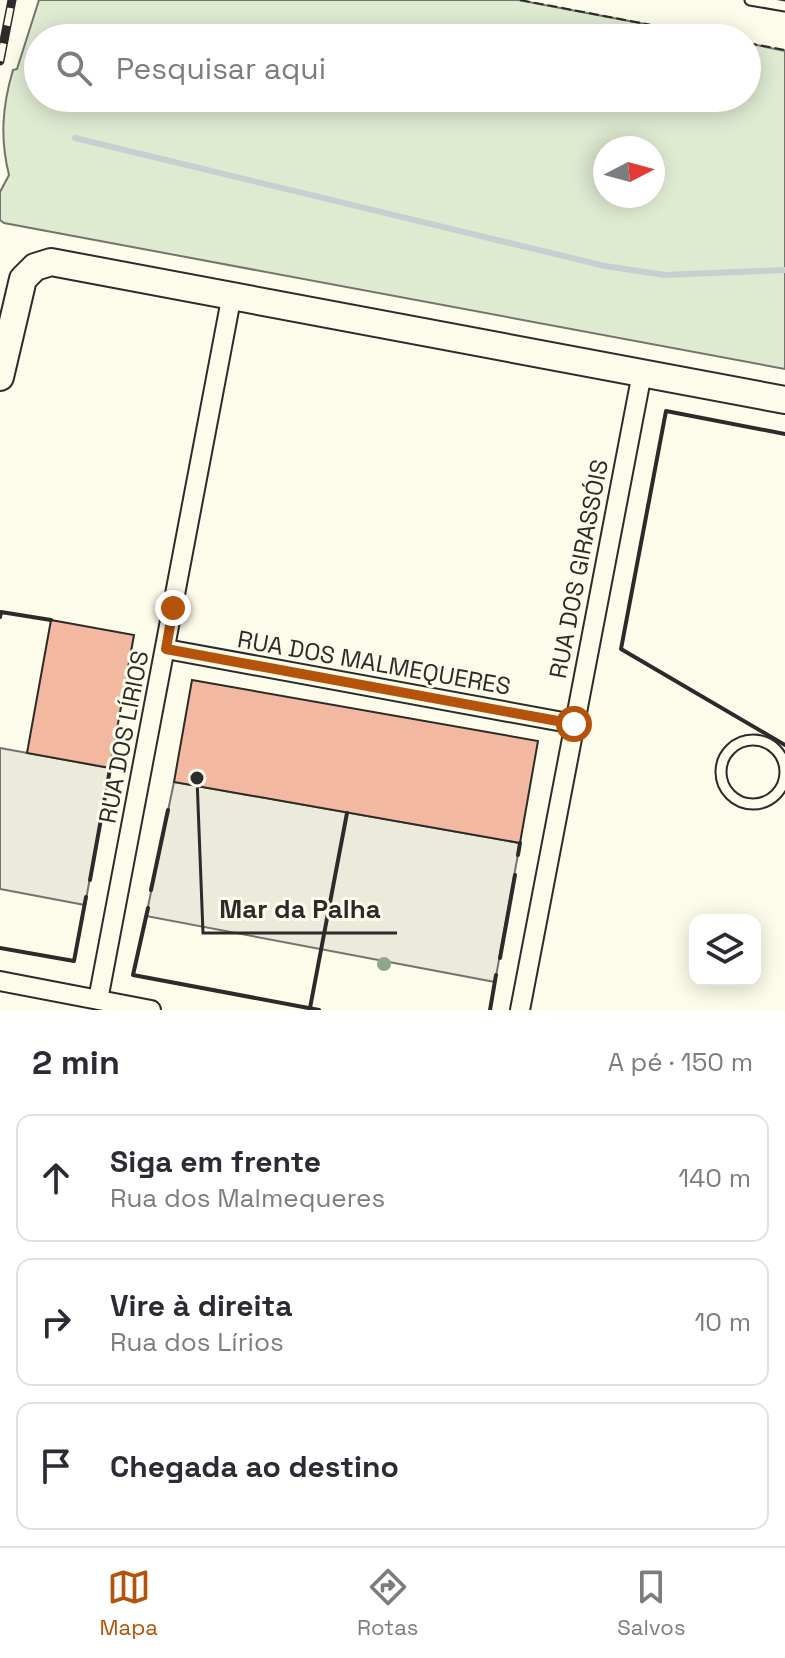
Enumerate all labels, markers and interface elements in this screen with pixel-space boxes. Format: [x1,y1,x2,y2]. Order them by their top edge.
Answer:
search box [24,24,761,112]
icon: search [52,46,96,90]
text: Pesquisar aqui [116,49,326,88]
north arrow [593,136,665,208]
street label: RUA DOS GIRASSÓIS [542,457,615,681]
route end [155,590,191,626]
street label: RUA DOS MALMEQUERES [235,623,513,702]
street label: RUA DOS LÍRIOS [92,648,155,826]
route start [556,706,592,742]
callout: Mar da Palha [203,883,397,933]
text: Mar da Palha [219,892,381,926]
map controls [689,914,761,986]
button: layers [689,914,761,986]
text: 2 min [32,1041,120,1084]
text: A pé · 150 m [608,1045,753,1079]
text: Siga em frente [110,1142,321,1181]
icon: ahead [34,1156,78,1200]
text: 140 m [678,1161,751,1195]
text: Rua dos Malmequeres [110,1181,385,1215]
text: Vire à direita [110,1286,293,1325]
icon: right [34,1300,78,1344]
text: 10 m [694,1305,751,1339]
text: Rua dos Lírios [110,1325,284,1359]
icon: arrive [34,1444,78,1488]
text: Chegada ao destino [110,1447,399,1486]
tab: Mapa [100,1565,158,1641]
tab: Rotas [357,1565,418,1641]
tab: Salvos [617,1565,685,1641]

